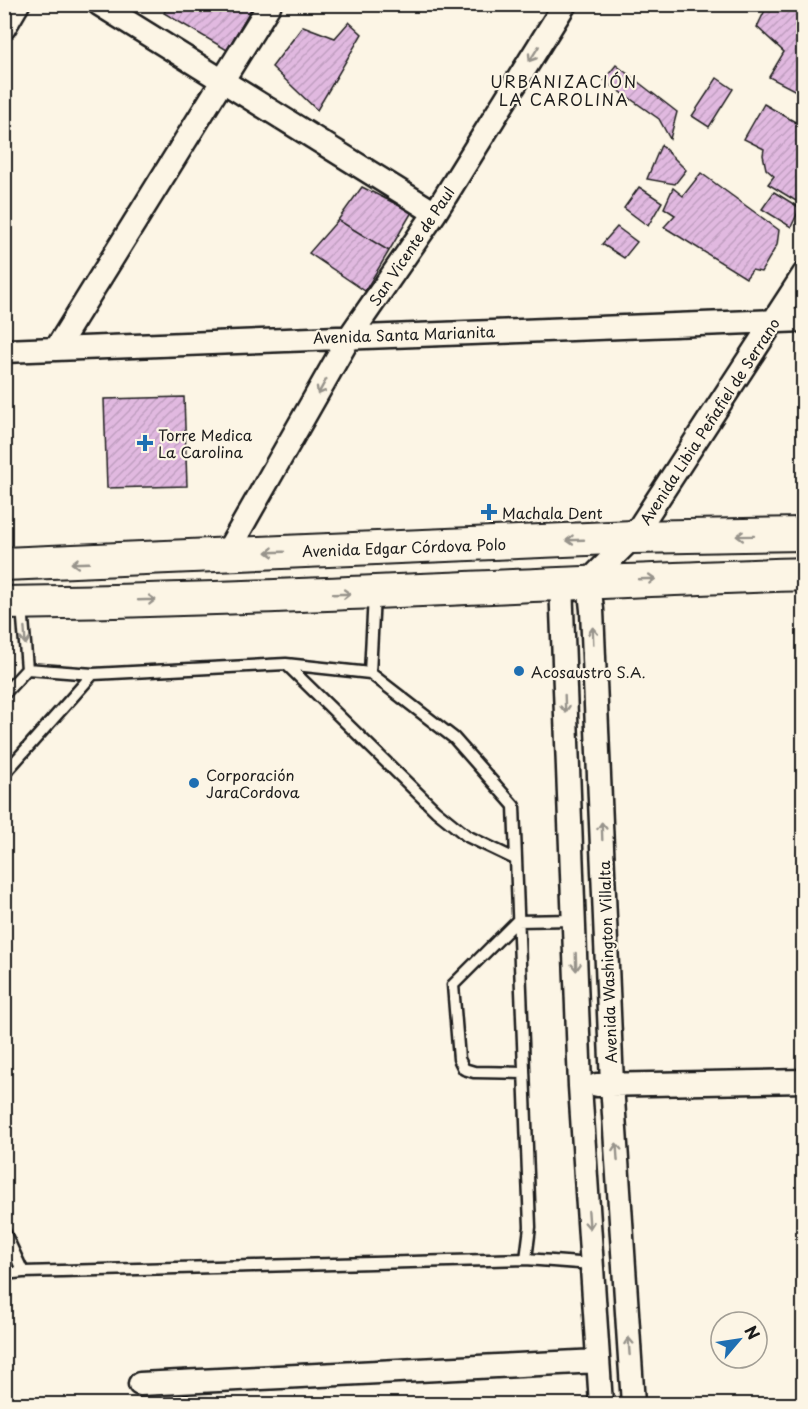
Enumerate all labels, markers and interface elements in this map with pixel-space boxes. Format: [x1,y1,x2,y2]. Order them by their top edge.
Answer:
one-way arrow [527,45,539,62]
district label: URBANIZACIÓN LA CAROLINA [490,69,638,111]
street label: San Vicente de Paul [363,182,459,310]
street label: Avenida Libia Peñafiel de Serrano [633,313,785,529]
street label: Avenida Santa Marianita [313,319,496,349]
one-way arrow [315,378,327,395]
place label: Torre Medica La Carolina [158,423,253,463]
marker: Torre Medica La Carolina [136,434,154,452]
place label: Machala Dent [502,501,603,524]
marker: Machala Dent [480,503,498,521]
one-way arrow [736,530,756,542]
street label: Avenida Edgar Córdova Polo [302,532,506,562]
one-way arrow [565,534,585,545]
one-way arrow [265,546,285,557]
one-way arrow [71,557,91,568]
one-way arrow [637,574,657,585]
one-way arrow [331,589,351,600]
one-way arrow [136,594,156,605]
one-way arrow [19,625,30,645]
one-way arrow [588,627,599,647]
place label: Acosaustro S.A. [531,660,646,683]
marker: Acosaustro S.A. [512,664,526,678]
one-way arrow [560,694,571,714]
place label: Corporación JaraCordova [206,763,300,803]
marker: Corporación JaraCordova [187,776,201,790]
one-way arrow [596,821,607,841]
street label: Avenida Washington Villalta [592,860,622,1064]
one-way arrow [570,951,581,971]
one-way arrow [611,1142,622,1162]
one-way arrow [584,1209,595,1229]
north arrow [709,1310,769,1370]
text: N [739,1321,767,1344]
one-way arrow [623,1337,634,1357]

